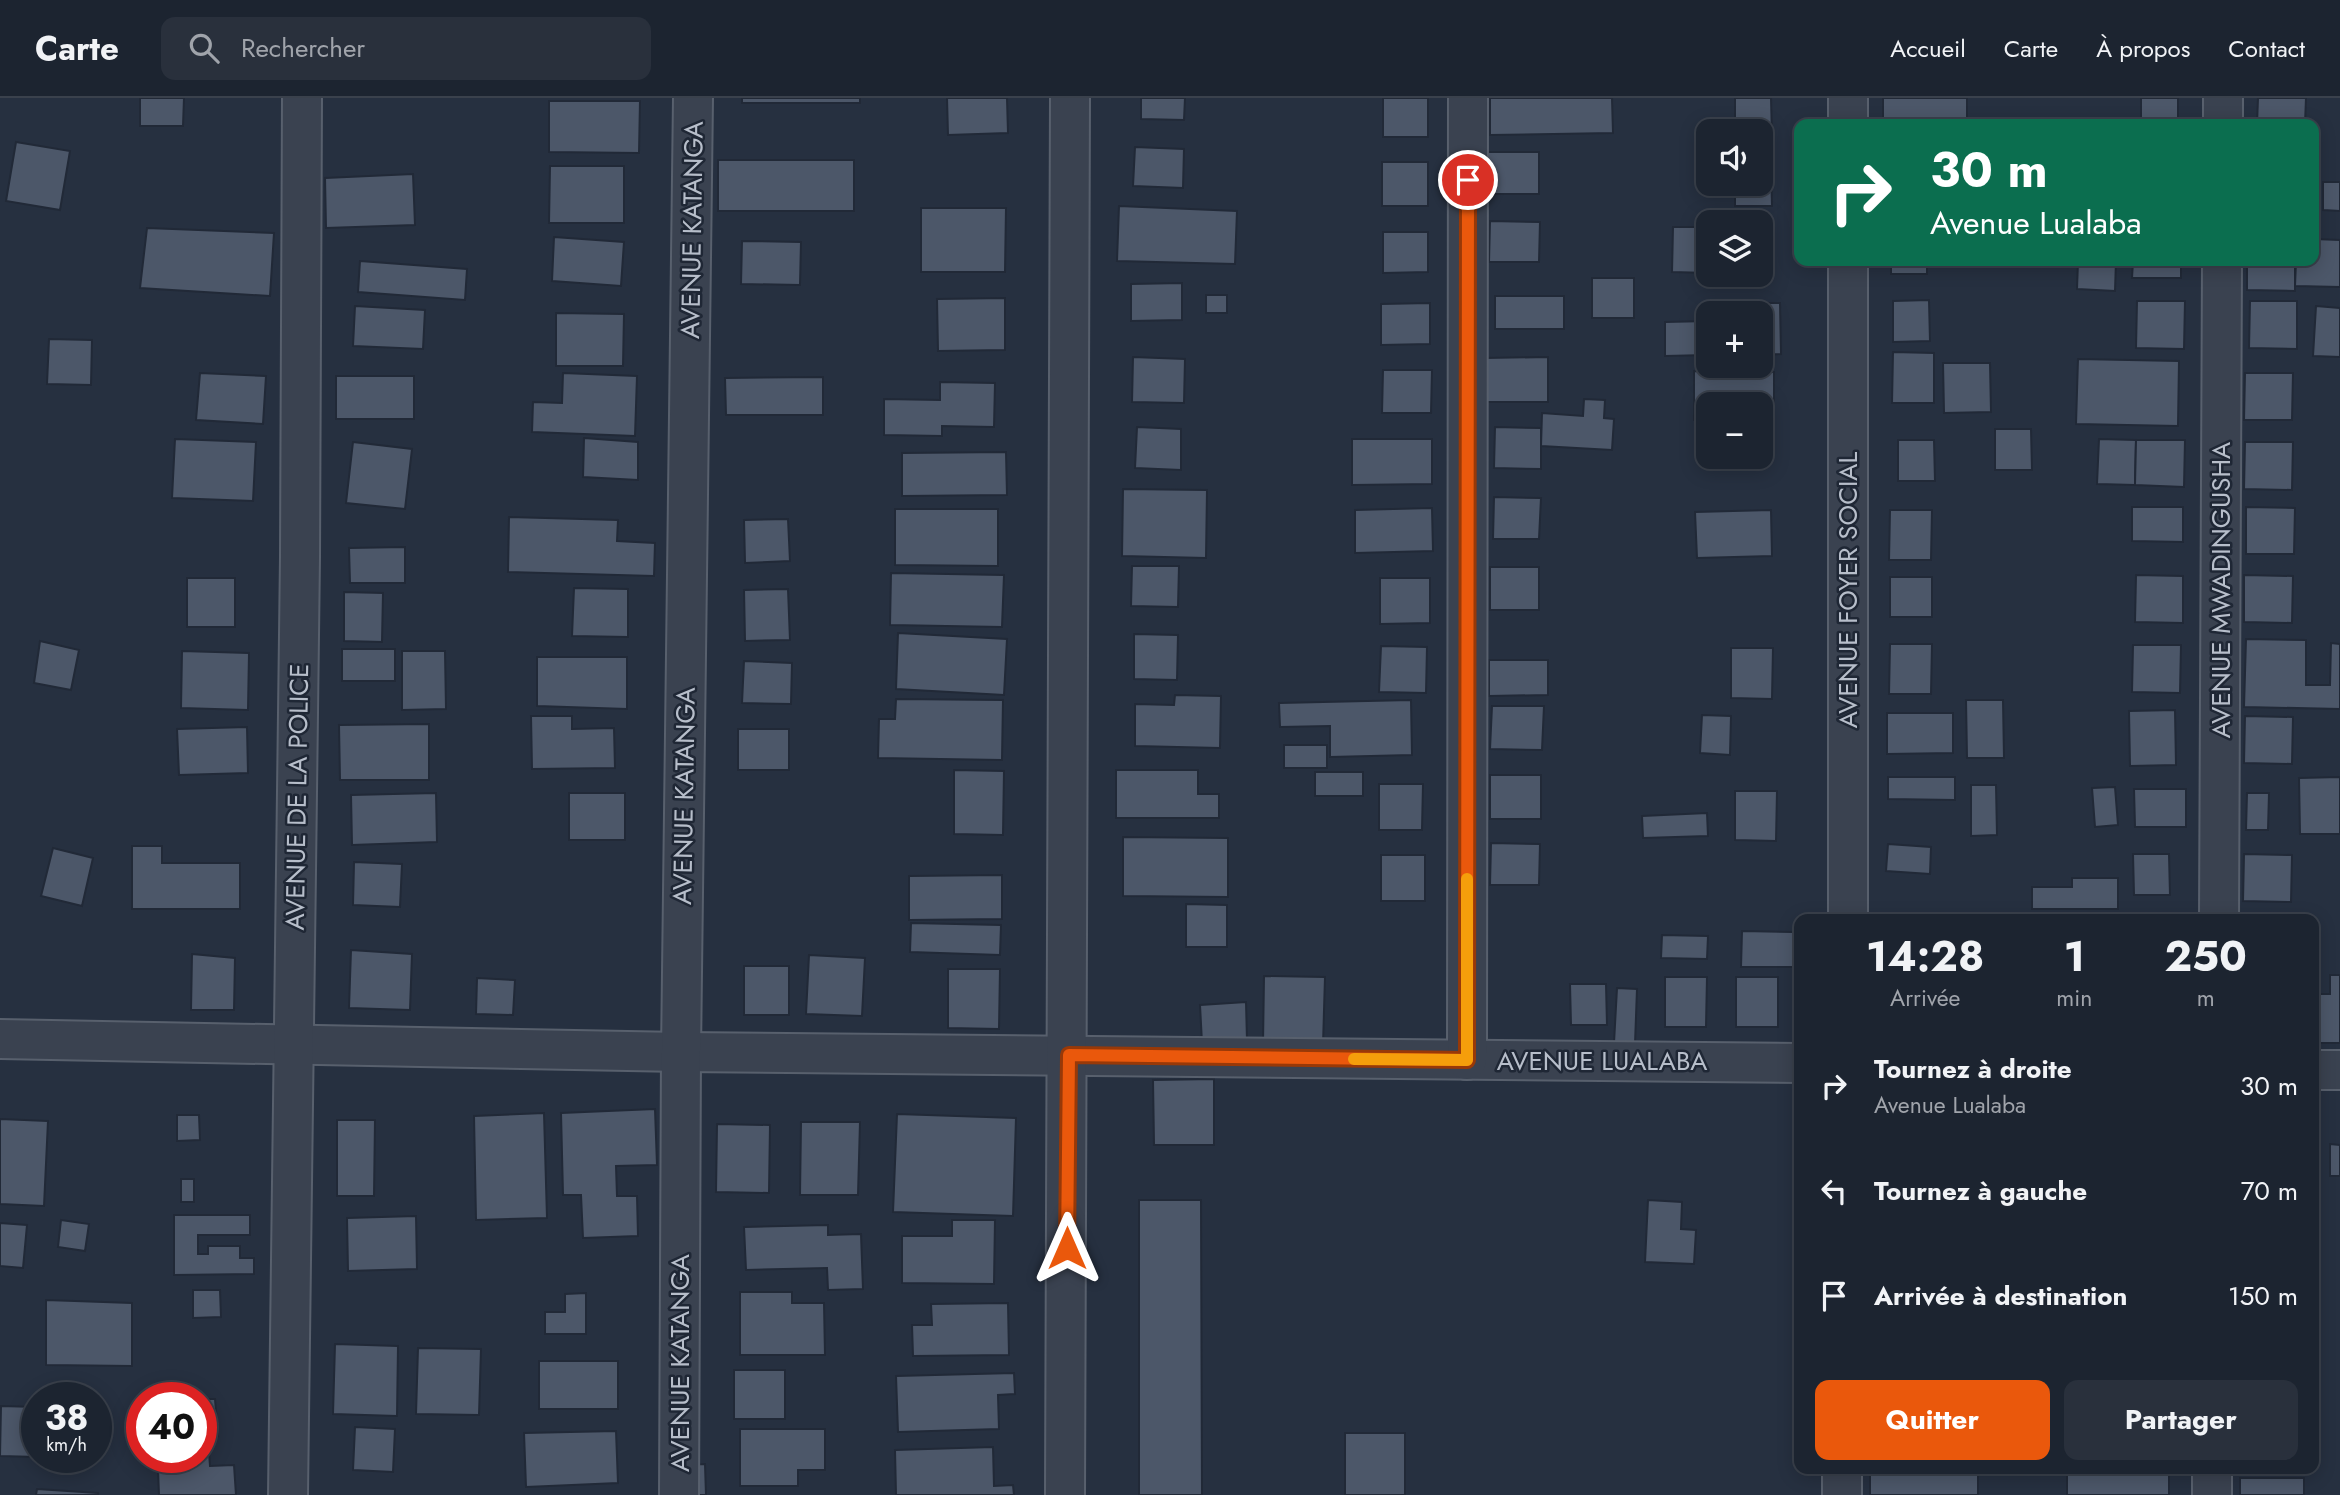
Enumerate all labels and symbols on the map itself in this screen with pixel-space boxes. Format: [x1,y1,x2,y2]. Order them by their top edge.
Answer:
street label: AVENUE KATANGA [671,120,713,339]
pin [1438,150,1498,210]
street label: AVENUE MWADINGUSHA [2202,441,2240,738]
street label: AVENUE FOYER SOCIAL [1829,452,1867,728]
street label: AVENUE DE LA POLICE [276,663,318,931]
street label: AVENUE KATANGA [663,686,705,905]
street label: AVENUE LUALABA [1497,1042,1708,1080]
position arrow [1030,1211,1104,1285]
street label: AVENUE KATANGA [661,1253,699,1472]
speed limit sign: 40 [126,1382,217,1473]

